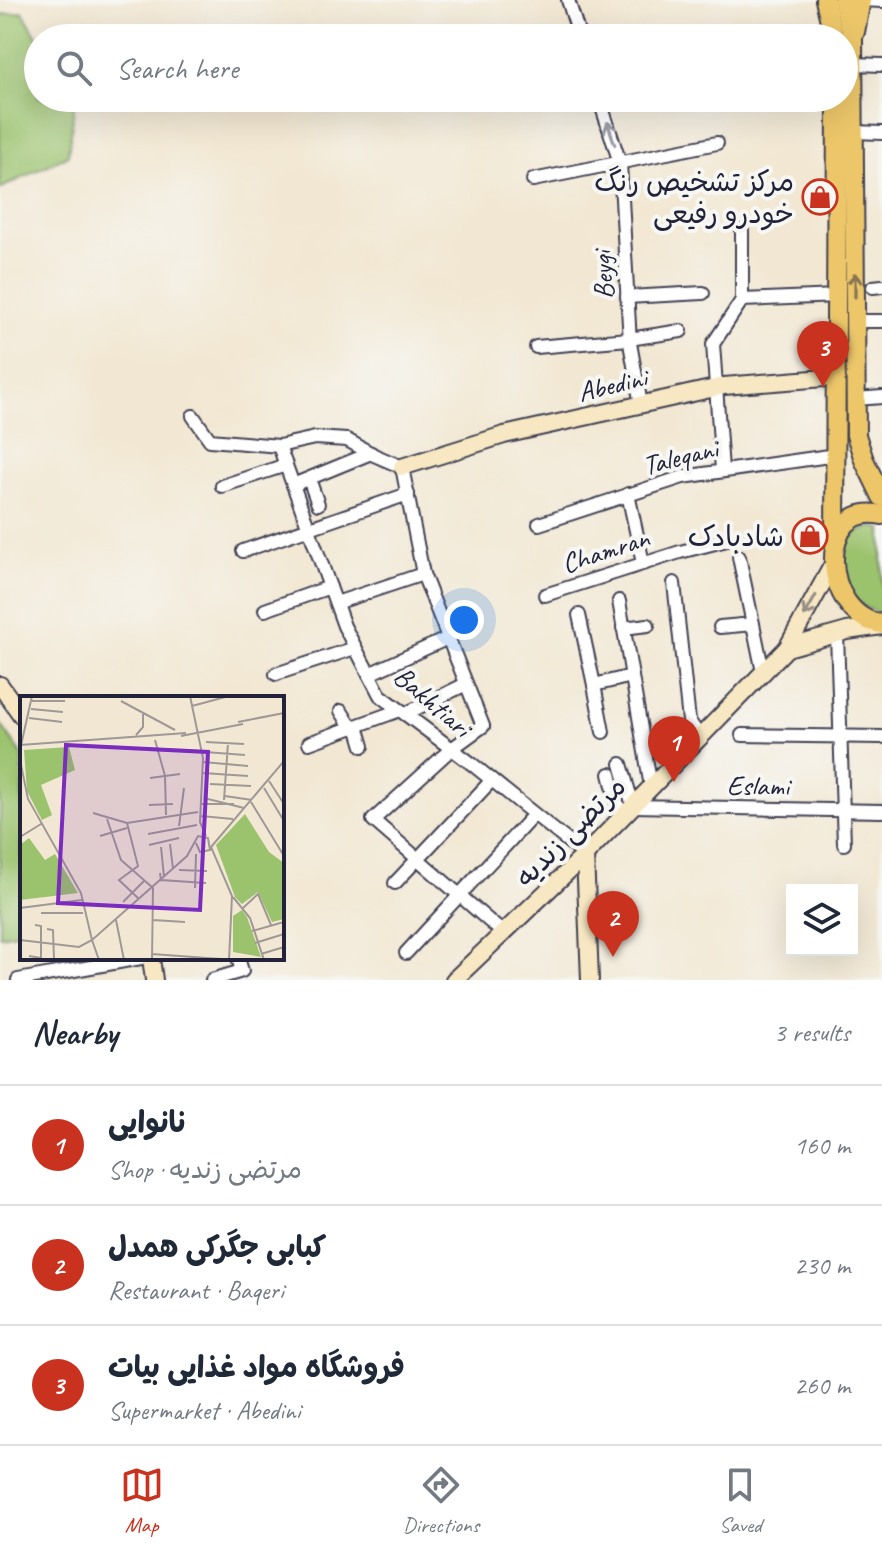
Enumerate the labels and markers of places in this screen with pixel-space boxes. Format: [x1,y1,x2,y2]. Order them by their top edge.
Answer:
place label: مرکز تشخیص رنگ خودرو رفیعی [594,164,794,231]
shop icon: مرکز تشخیص رنگ خودرو رفیعی [801,178,839,216]
pin: 3 [797,321,849,387]
shop icon: شادبادک [791,517,829,555]
place label: شادبادک [688,519,784,554]
pin: 1 [648,716,700,782]
pin: 2 [587,891,639,957]

